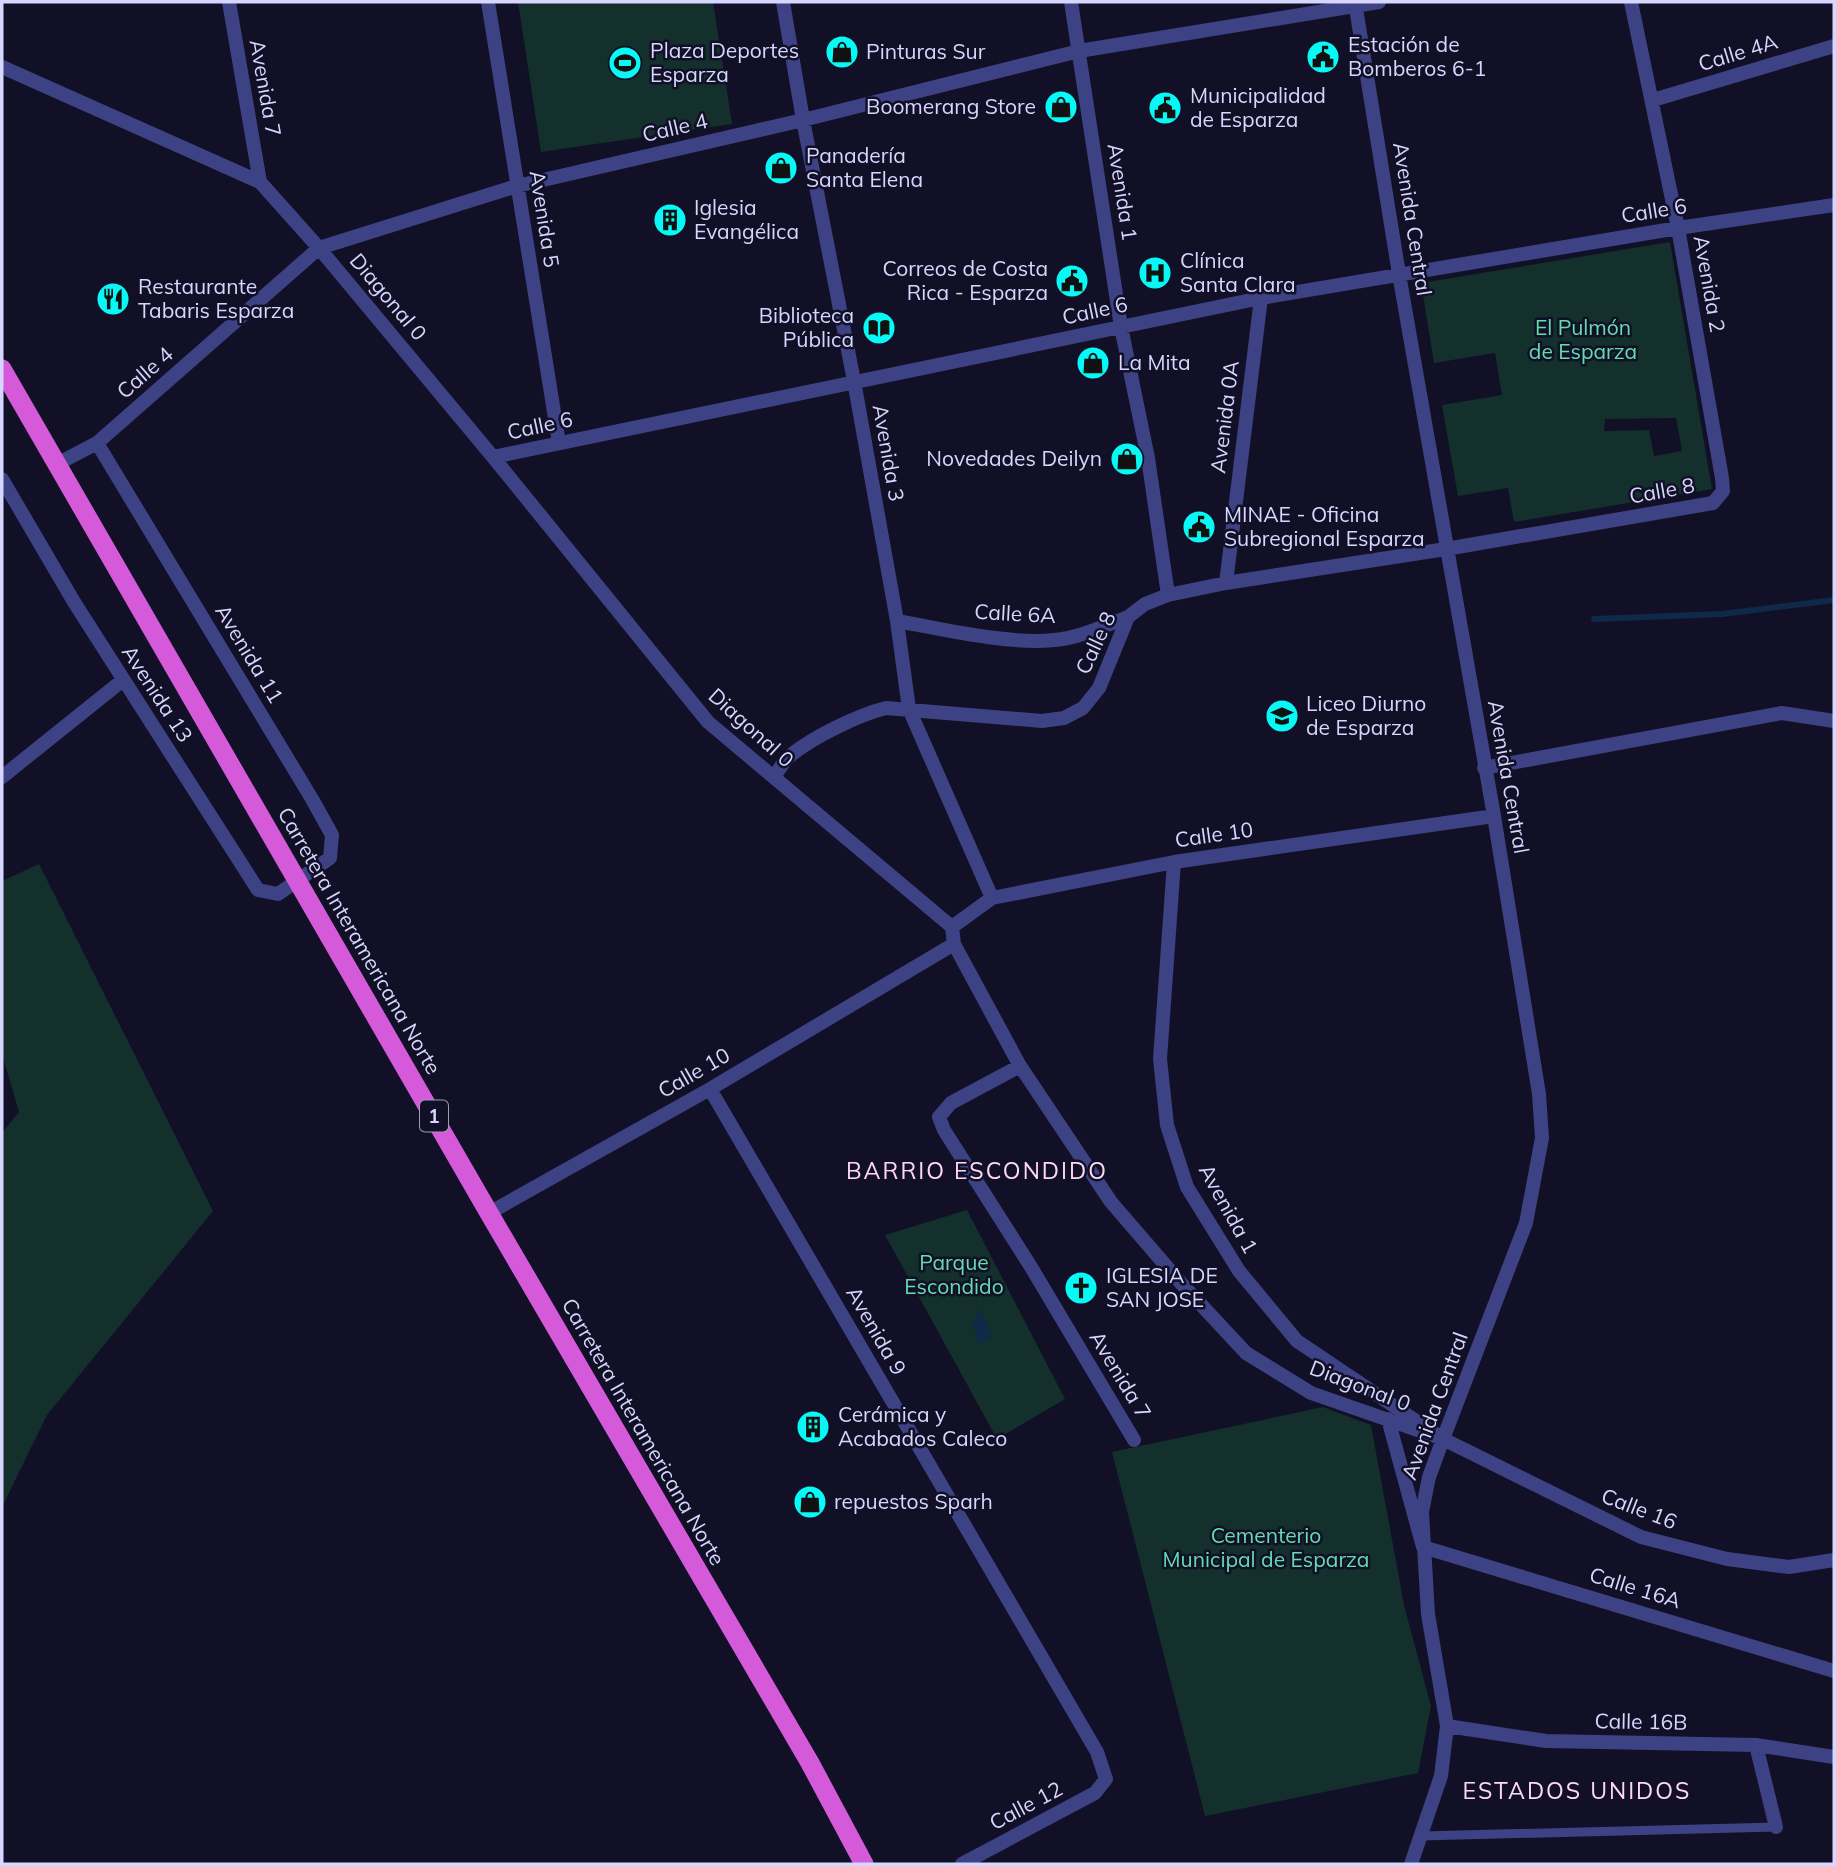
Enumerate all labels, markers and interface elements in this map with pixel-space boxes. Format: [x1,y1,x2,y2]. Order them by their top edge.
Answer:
street label: Calle 4A [1695,28,1781,76]
place label: Estación de Bomberos 6-1 [1348,31,1486,81]
shop icon: Pinturas Sur [823,33,861,71]
street label: Avenida 7 [245,37,287,138]
place label: Plaza Deportes Esparza [650,37,799,87]
place label: Pinturas Sur [866,38,986,64]
public building icon: Estación de Bomberos 6-1 [1304,38,1342,76]
sports icon: Plaza Deportes Esparza [606,44,644,82]
place label: Municipalidad de Esparza [1190,82,1326,132]
shop icon: Boomerang Store [1042,88,1080,126]
public building icon: Municipalidad de Esparza [1146,89,1184,127]
place label: Boomerang Store [866,93,1036,119]
street label: Calle 4 [640,107,710,147]
street label: Avenida Central [1388,140,1438,297]
street label: Avenida 1 [1102,141,1143,242]
place label: Panadería Santa Elena [806,142,923,192]
shop icon: Panadería Santa Elena [762,149,800,187]
street label: Avenida 5 [524,168,565,269]
street label: Calle 6 [1619,192,1689,228]
place label: Iglesia Evangélica [694,194,799,244]
building icon: Iglesia Evangélica [651,201,689,239]
street label: Avenida 2 [1689,233,1731,334]
street label: Diagonal 0 [345,247,433,345]
place label: Clínica Santa Clara [1180,247,1296,297]
hospital icon: Clínica Santa Clara [1136,254,1174,292]
place label: Correos de Costa Rica - Esparza [883,255,1048,305]
public building icon: Correos de Costa Rica - Esparza [1053,262,1091,300]
place label: Restaurante Tabaris Esparza [138,273,294,323]
restaurant icon: Restaurante Tabaris Esparza [94,280,132,318]
street label: Calle 6 [1060,290,1130,330]
place label: Biblioteca Pública [759,302,854,352]
library icon: Biblioteca Pública [860,309,898,347]
park label: El Pulmón de Esparza [1529,314,1637,364]
street label: Calle 4 [111,340,178,404]
shop icon: La Mita [1074,344,1112,382]
place label: La Mita [1118,349,1191,375]
street label: Avenida 0A [1204,358,1244,475]
street label: Avenida 3 [868,402,910,503]
street label: Calle 6 [505,405,575,445]
shop icon: Novedades Deilyn [1108,440,1146,478]
place label: Novedades Deilyn [926,445,1102,471]
street label: Calle 8 [1627,471,1697,509]
place label: MINAE - Oficina Subregional Esparza [1224,501,1425,551]
public building icon: MINAE - Oficina Subregional Esparza [1180,508,1218,546]
street label: Calle 6A [974,598,1057,628]
street label: Avenida 11 [210,599,289,708]
street label: Calle 8 [1069,607,1121,678]
street label: Avenida 13 [117,640,199,747]
street label: Diagonal 0 [704,682,800,772]
place label: Liceo Diurno de Esparza [1306,690,1426,740]
school or university icon: Liceo Diurno de Esparza [1263,697,1301,735]
street label: Avenida Central [1483,698,1535,855]
street label: Carretera Interamericana Norte [273,802,447,1079]
street label: Calle 10 [1173,816,1255,852]
street label: Calle 10 [653,1041,734,1103]
road number: 1 [420,1100,448,1132]
district label: BARRIO ESCONDIDO [846,1156,1108,1185]
street label: Avenida 1 [1194,1159,1264,1258]
park label: Parque Escondido [904,1249,1004,1299]
place label: IGLESIA DE SAN JOSE [1106,1262,1218,1312]
church icon: IGLESIA DE SAN JOSE [1062,1269,1100,1307]
street label: Avenida 9 [841,1282,913,1379]
street label: Carretera Interamericana Norte [557,1293,731,1570]
street label: Avenida 7 [1085,1326,1157,1423]
street label: Avenida Central [1395,1328,1473,1483]
street label: Diagonal 0 [1306,1354,1414,1416]
place label: Cerámica y Acabados Caleco [838,1401,1007,1451]
building icon: Cerámica y Acabados Caleco [794,1408,832,1446]
street label: Calle 16 [1598,1482,1681,1534]
shop icon: repuestos Sparh [791,1483,829,1521]
place label: repuestos Sparh [834,1488,993,1514]
park label: Cementerio Municipal de Esparza [1163,1522,1369,1572]
street label: Calle 16A [1586,1561,1685,1613]
street label: Calle 16B [1594,1707,1688,1735]
street label: Calle 12 [985,1775,1066,1835]
district label: ESTADOS UNIDOS [1463,1776,1691,1805]

